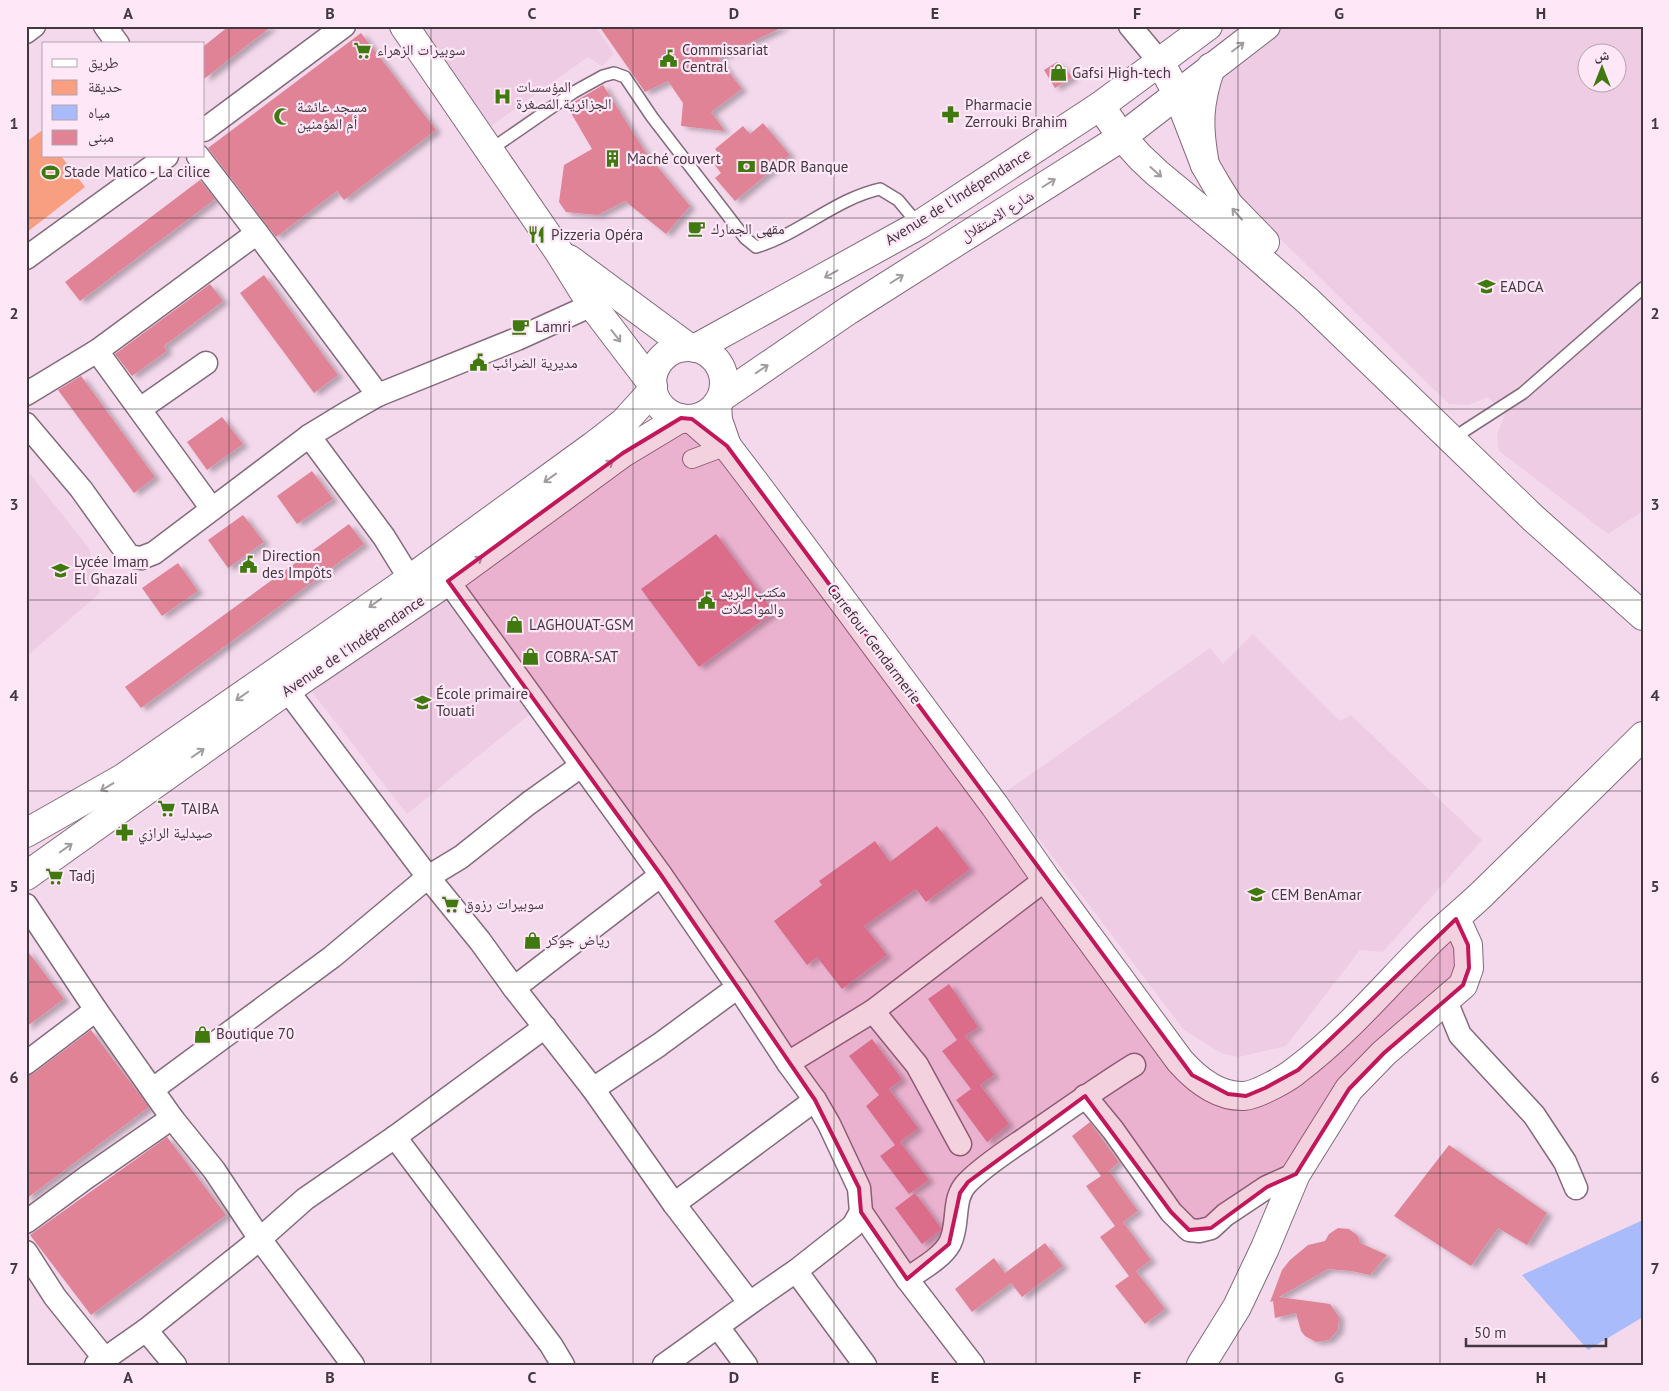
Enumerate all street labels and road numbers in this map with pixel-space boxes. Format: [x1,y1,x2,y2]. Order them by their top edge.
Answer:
street label: Avenue de l'Indépendance [881,144,1034,249]
street label: شارع الاستقلال [957,185,1038,246]
street label: Carrefour Gendarmerie [823,580,926,708]
street label: Avenue de l'Indépendance [278,591,428,700]

